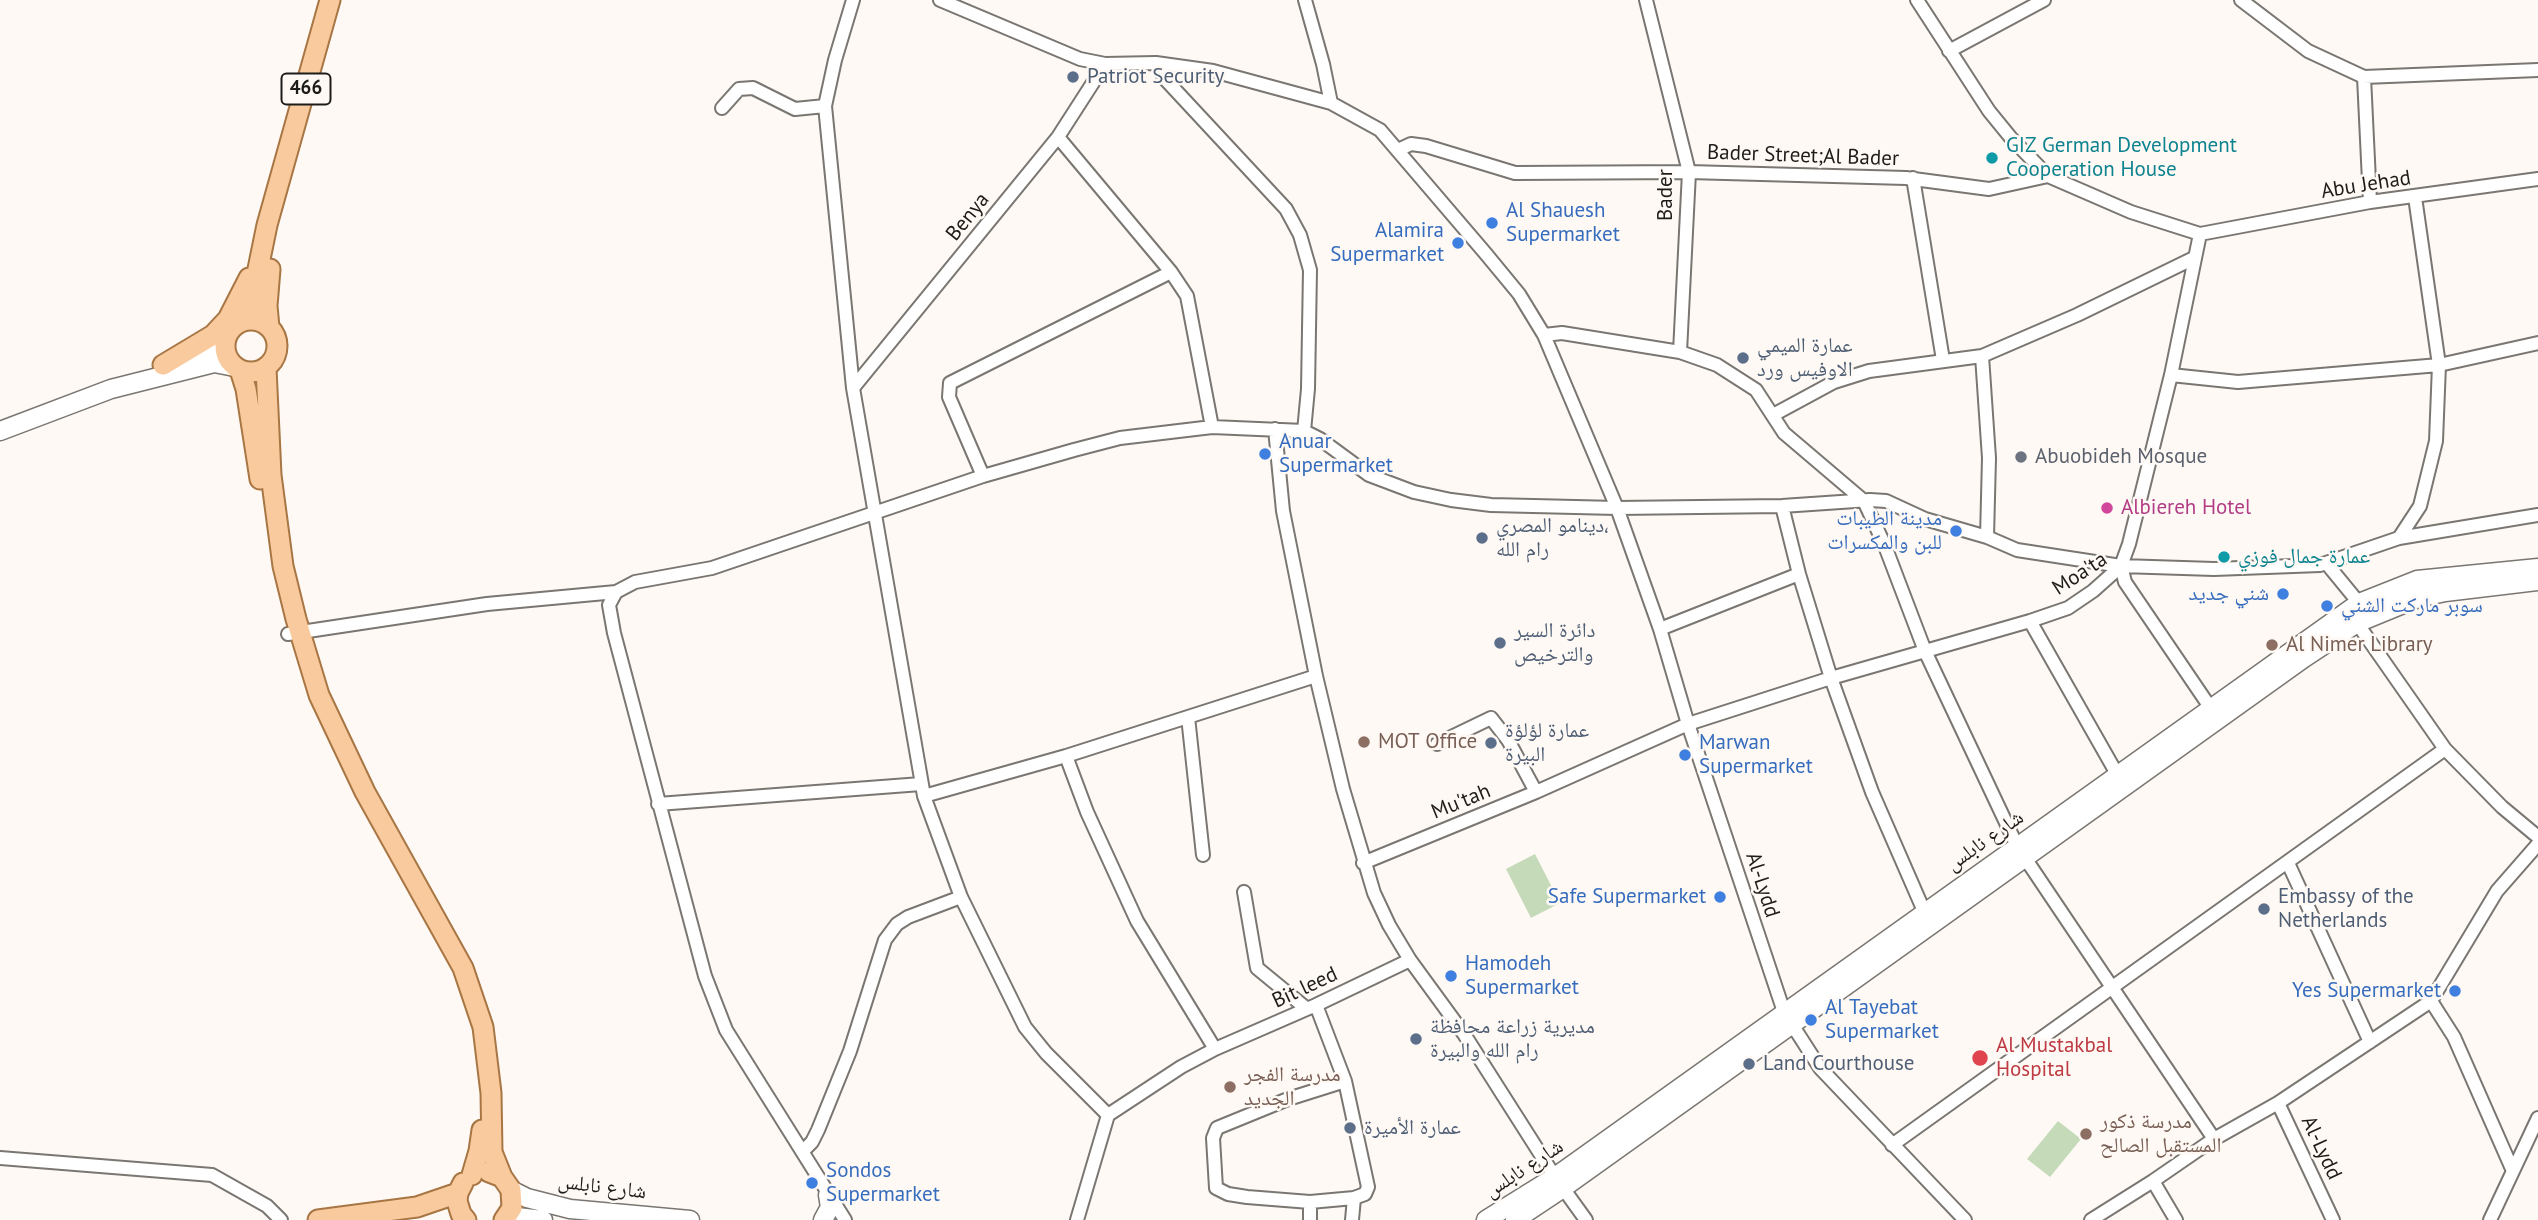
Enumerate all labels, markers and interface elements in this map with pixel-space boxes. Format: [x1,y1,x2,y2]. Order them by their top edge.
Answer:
place label: Patriot Security [1087,64,1224,90]
marker: Patriot Security [1065,69,1081,85]
road number: 466 [282,74,330,104]
place label: GIZ German Development Cooperation House [2006,133,2237,183]
street label: Bader Street;Al Bader [1707,140,1899,172]
marker: GIZ German Development Cooperation House [1984,150,2000,166]
street label: Abu Jehad [2319,165,2413,205]
street label: Bader [1653,169,1679,221]
street label: Benya [941,188,995,246]
place label: Al Shauesh Supermarket [1506,198,1620,248]
marker: Al Shauesh Supermarket [1484,215,1500,231]
place label: Alamira Supermarket [1330,218,1444,268]
marker: Alamira Supermarket [1450,235,1466,251]
place label: عمارة الميمي الاوفيس ورد [1757,333,1853,383]
marker: عمارة الميمي الاوفيس ورد [1735,350,1751,366]
place label: Anuar Supermarket [1279,429,1393,479]
place label: Abuobideh Mosque [2035,444,2207,470]
marker: Anuar Supermarket [1257,446,1273,462]
marker: Abuobideh Mosque [2013,449,2029,465]
place label: Albiereh Hotel [2121,495,2251,521]
marker: Albiereh Hotel [2099,500,2115,516]
place label: مدينة الطيبات للبن والمكسرات [1827,506,1942,556]
place label: دينامو المصري، رام الله [1496,513,1609,563]
marker: مدينة الطيبات للبن والمكسرات [1948,523,1964,539]
marker: دينامو المصري، رام الله [1474,530,1490,546]
place label: عمارة جمال فوزي [2238,544,2370,570]
street label: Moa'ta [2048,547,2112,601]
marker: عمارة جمال فوزي [2216,549,2232,565]
place label: شني جديد [2189,581,2269,607]
marker: شني جديد [2275,586,2291,602]
place label: سوبر ماركت الشني [2341,593,2483,619]
marker: سوبر ماركت الشني [2319,598,2335,614]
place label: دائرة السير والترخيص [1514,618,1596,668]
place label: Al Nimer Library [2286,632,2433,658]
marker: دائرة السير والترخيص [1492,635,1508,651]
marker: Al Nimer Library [2264,637,2280,653]
place label: عمارة لؤلؤة البيرة [1505,718,1589,768]
place label: MOT Office [1378,729,1477,755]
place label: Marwan Supermarket [1699,730,1813,780]
marker: MOT Office [1356,734,1372,750]
marker: عمارة لؤلؤة البيرة [1483,735,1499,751]
marker: Marwan Supermarket [1677,747,1693,763]
street label: Mu'tah [1428,779,1494,825]
street label: شارع نابلس [1941,805,2029,877]
street label: Al-Lydd [1740,849,1784,921]
place label: Safe Supermarket [1548,884,1706,910]
place label: Embassy of the Netherlands [2278,884,2414,934]
marker: Safe Supermarket [1712,889,1728,905]
marker: Embassy of the Netherlands [2256,901,2272,917]
place label: Hamodeh Supermarket [1465,951,1579,1001]
street label: Bit leed [1268,962,1342,1014]
marker: Hamodeh Supermarket [1443,968,1459,984]
place label: Yes Supermarket [2292,978,2441,1004]
marker: Yes Supermarket [2447,983,2463,999]
place label: Al Tayebat Supermarket [1825,995,1939,1045]
marker: Al Tayebat Supermarket [1803,1012,1819,1028]
place label: مديرية زراعة محافظة رام الله والبيرة [1430,1014,1595,1064]
marker: مديرية زراعة محافظة رام الله والبيرة [1408,1031,1424,1047]
place label: Al Mustakbal Hospital [1996,1033,2112,1083]
marker: Al Mustakbal Hospital [1970,1048,1990,1068]
place label: Land Courthouse [1763,1051,1915,1077]
marker: Land Courthouse [1741,1056,1757,1072]
place label: مدرسة الفجر الجديد [1244,1062,1341,1112]
marker: مدرسة الفجر الجديد [1222,1079,1238,1095]
place label: مدرسة ذكور المستقبل الصالح [2100,1109,2221,1159]
street label: Al-Lydd [2295,1112,2347,1184]
place label: عمارة الأميرة [1364,1115,1461,1141]
marker: عمارة الأميرة [1342,1120,1358,1136]
marker: مدرسة ذكور المستقبل الصالح [2078,1126,2094,1142]
street label: شارع نابلس [1480,1134,1568,1204]
place label: Sondos Supermarket [826,1158,940,1208]
street label: شارع نابلس [556,1169,648,1205]
marker: Sondos Supermarket [804,1175,820,1191]

